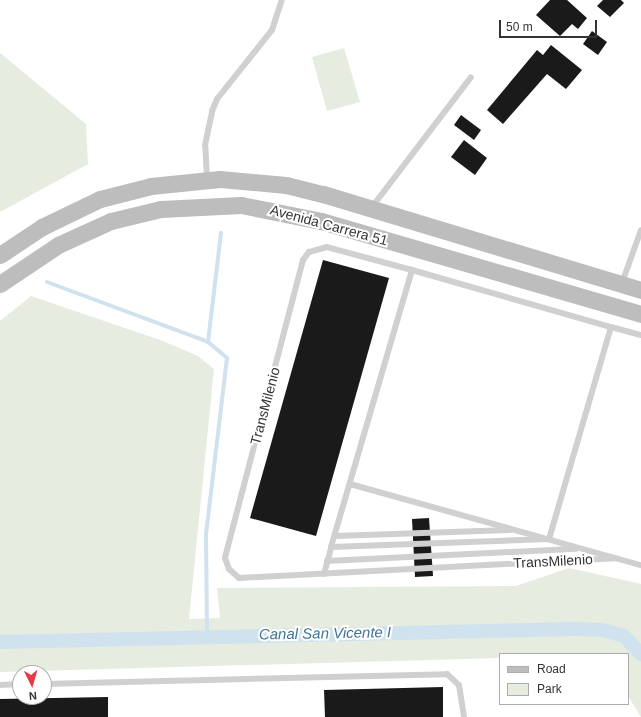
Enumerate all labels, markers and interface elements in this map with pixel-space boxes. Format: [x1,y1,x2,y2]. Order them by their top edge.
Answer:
scale bar [501,12,599,38]
text: 50 m [506,20,533,34]
street label: Avenida Carrera 51 [268,201,390,249]
street label: TransMilenio [247,365,283,447]
street label: TransMilenio [513,551,593,571]
water label: Canal San Vicente I [259,623,391,643]
legend [499,653,629,705]
text: Road [537,662,566,676]
north arrow [12,665,52,705]
text: Park [537,682,562,696]
text: N [28,690,37,702]

